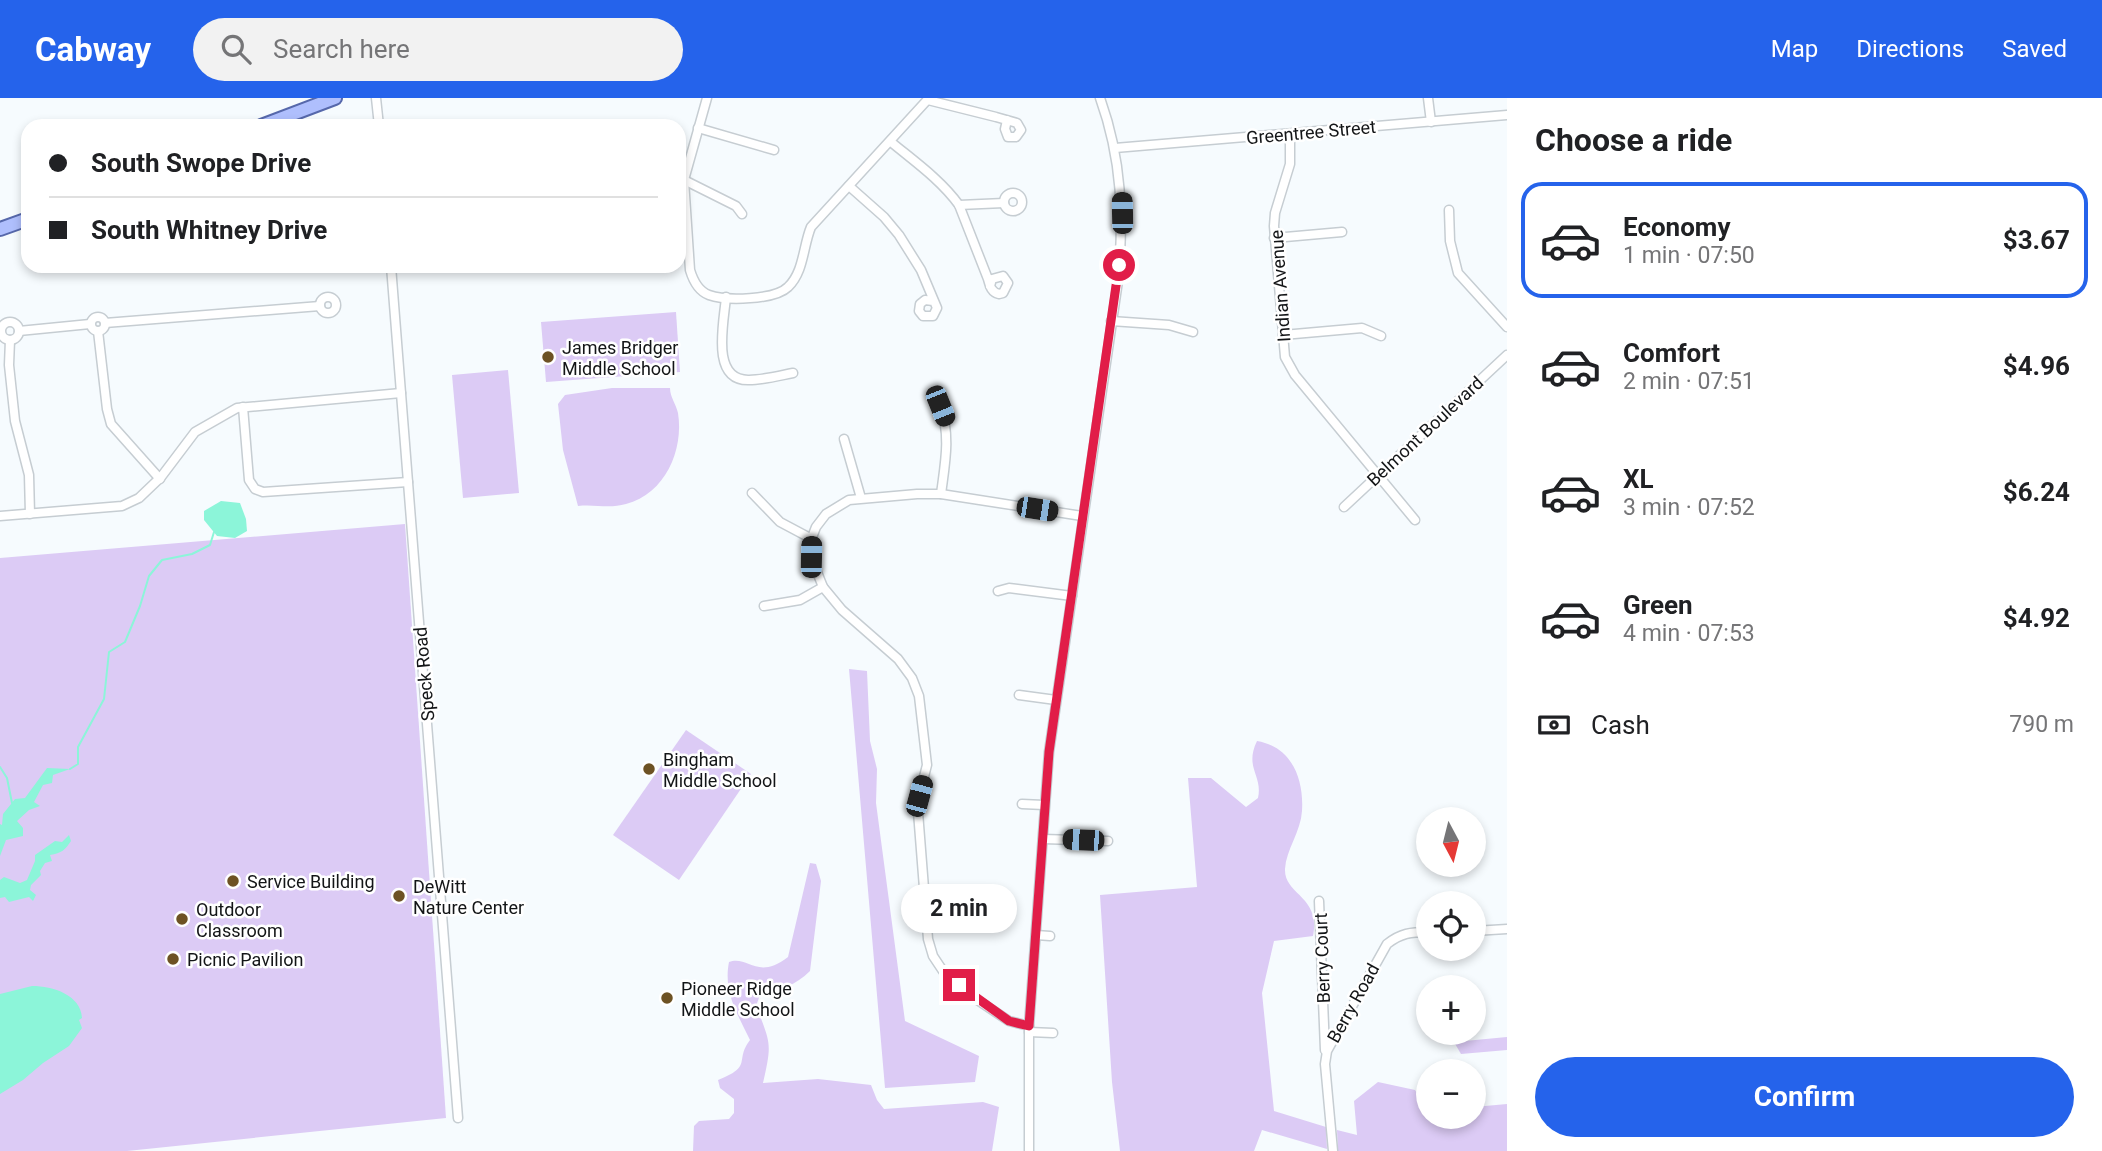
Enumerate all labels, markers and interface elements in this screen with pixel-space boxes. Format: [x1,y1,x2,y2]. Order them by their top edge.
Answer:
search box [193,18,683,81]
text: Cabway [35,30,151,69]
icon: search [217,30,255,68]
text: Search here [273,34,410,64]
text: Map [1771,35,1818,63]
text: Directions [1856,35,1964,63]
text: Saved [2002,35,2067,63]
street label: Greentree Street [1245,116,1377,148]
text: Choose a ride [1535,121,1732,159]
text: South Swope Drive [91,148,311,178]
car [1112,192,1133,234]
icon: car [1539,209,1602,272]
text: Economy [1623,212,1730,242]
text: South Whitney Drive [91,215,327,245]
text: $3.67 [2003,225,2070,255]
street label: Indian Avenue [1266,229,1294,343]
text: 1 min · 07:50 [1623,242,1755,269]
route start [1103,249,1135,281]
icon: car [1539,335,1602,398]
place label: James Bridger Middle School [562,337,678,379]
text: Comfort [1623,338,1720,368]
marker: James Bridger Middle School [540,349,556,365]
text: $4.96 [2003,351,2070,381]
text: 2 min · 07:51 [1623,368,1755,395]
street label: Belmont Boulevard [1363,372,1487,490]
car [923,383,958,429]
icon: car [1539,461,1602,524]
text: XL [1623,464,1654,494]
text: $6.24 [2003,477,2070,507]
text: 3 min · 07:52 [1623,494,1755,521]
car [1015,495,1060,523]
car [801,536,822,578]
icon: car [1539,587,1602,650]
text: Green [1623,590,1693,620]
text: $4.92 [2003,603,2070,633]
text: 4 min · 07:53 [1623,620,1755,647]
street label: Speck Road [409,626,439,722]
icon: cash [1535,706,1573,744]
text: Cash [1591,710,1650,740]
text: 790 m [2009,711,2074,738]
place label: Bingham Middle School [663,749,777,791]
marker: Bingham Middle School [641,761,657,777]
car [904,773,935,819]
north arrow [1416,807,1486,877]
map controls [1416,807,1486,1129]
car [1062,829,1105,851]
place label: Service Building [247,871,375,892]
marker: Service Building [225,873,241,889]
place label: DeWitt Nature Center [413,876,524,918]
callout: 2 min [901,884,1017,932]
marker: DeWitt Nature Center [391,888,407,904]
button: locate [1416,891,1486,961]
text: 2 min [930,895,988,922]
place label: Outdoor Classroom [196,899,283,941]
marker: Outdoor Classroom [174,911,190,927]
street label: Berry Court [1310,912,1334,1004]
place label: Picnic Pavilion [187,949,303,970]
marker: Picnic Pavilion [165,951,181,967]
street label: Berry Road [1323,960,1383,1046]
route end [943,969,975,1001]
button: + [1416,975,1486,1045]
place label: Pioneer Ridge Middle School [681,978,795,1020]
marker: Pioneer Ridge Middle School [659,990,675,1006]
button: Confirm [1535,1057,2074,1137]
button: − [1416,1059,1486,1129]

